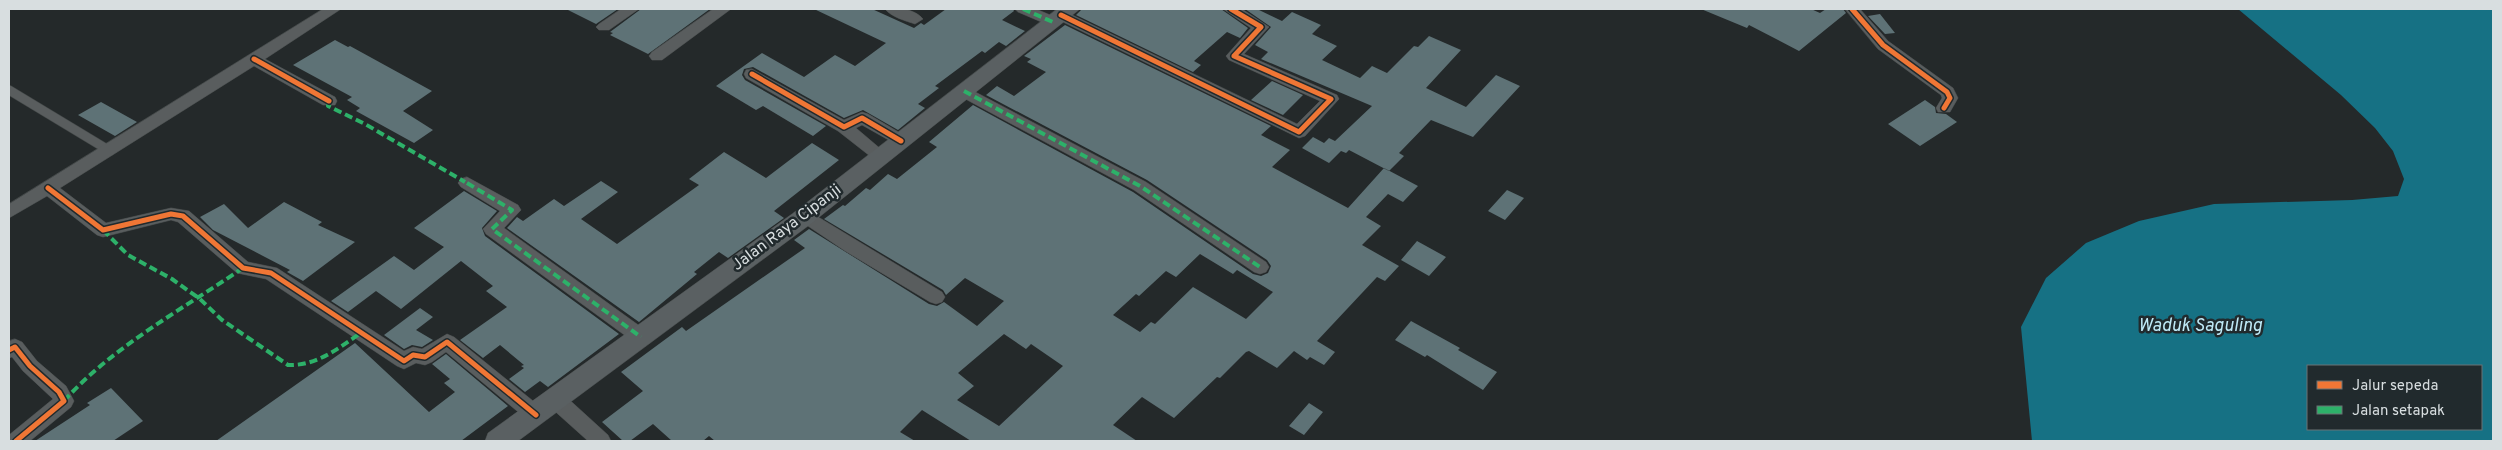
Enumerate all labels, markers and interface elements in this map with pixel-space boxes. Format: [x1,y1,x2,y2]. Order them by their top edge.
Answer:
street label: Jalan Raya Cipanji [728,180,846,276]
water label: Waduk Saguling [2138,315,2262,338]
legend [2307,365,2482,430]
text: Jalur sepeda [2352,377,2438,396]
text: Jalan setapak [2352,402,2445,421]

